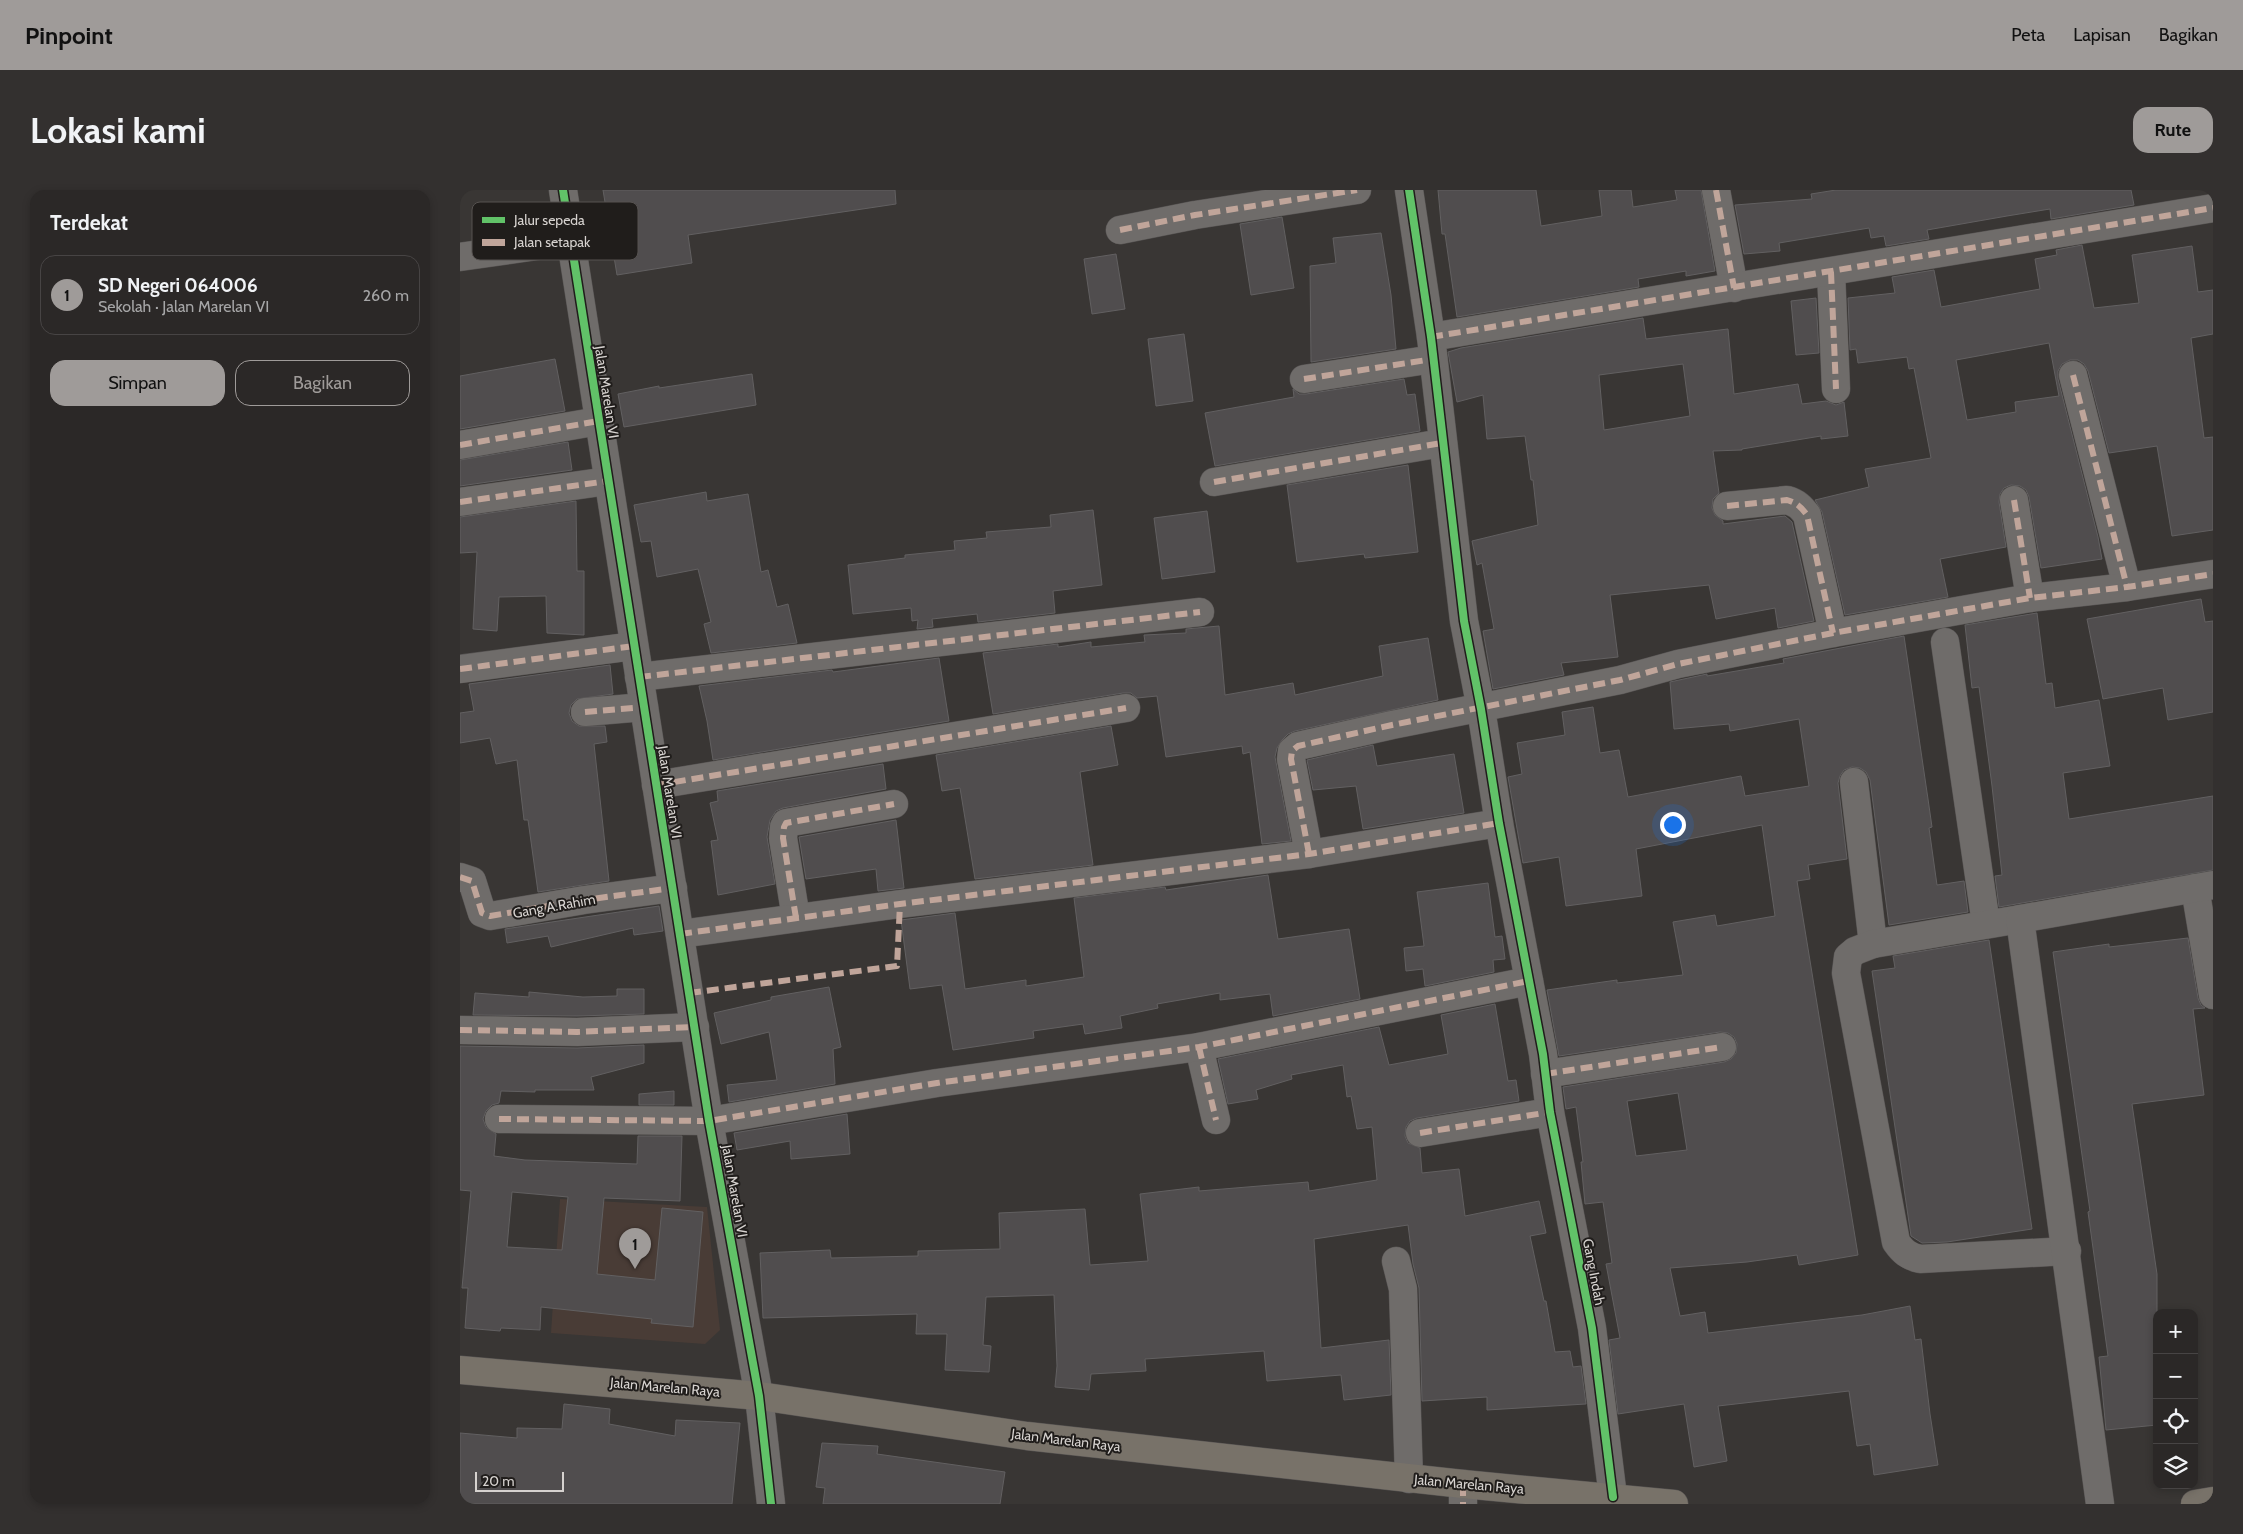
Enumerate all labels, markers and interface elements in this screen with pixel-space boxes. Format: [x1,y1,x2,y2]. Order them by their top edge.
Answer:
text: Pinpoint [25,21,113,50]
text: Peta [2011,24,2045,46]
text: Lapisan [2073,24,2131,46]
text: Bagikan [2159,24,2218,46]
button: Rute [2133,107,2213,153]
text: Lokasi kami [30,109,206,152]
legend [472,202,638,260]
text: Terdekat [50,210,128,235]
text: Jalur sepeda [513,211,585,229]
text: Jalan setapak [513,233,591,251]
text: SD Negeri 064006 [98,274,258,297]
text: 1 [64,286,70,305]
text: 260 m [363,286,409,305]
text: Sekolah · Jalan Marelan VI [98,297,269,316]
street label: Jalan Marelan VI [591,343,623,440]
button: Simpan [50,360,225,406]
button: Bagikan [235,360,410,406]
street label: Jalan Marelan VI [654,743,686,840]
your location [1660,812,1686,838]
street label: Gang A.Rahim [511,890,597,922]
street label: Jalan Marelan VI [718,1142,752,1239]
pin: 1 [619,1228,651,1269]
street label: Gang Indah [1579,1237,1609,1307]
map controls [2153,1309,2198,1489]
button: + [2153,1309,2198,1354]
button: − [2153,1354,2198,1399]
street label: Jalan Marelan Raya [608,1373,721,1401]
button: locate [2153,1399,2198,1444]
street label: Jalan Marelan Raya [1009,1424,1122,1456]
button: layers [2153,1444,2198,1489]
scale bar [475,1469,564,1492]
street label: Jalan Marelan Raya [1412,1470,1525,1498]
text: 20 m [482,1472,515,1490]

